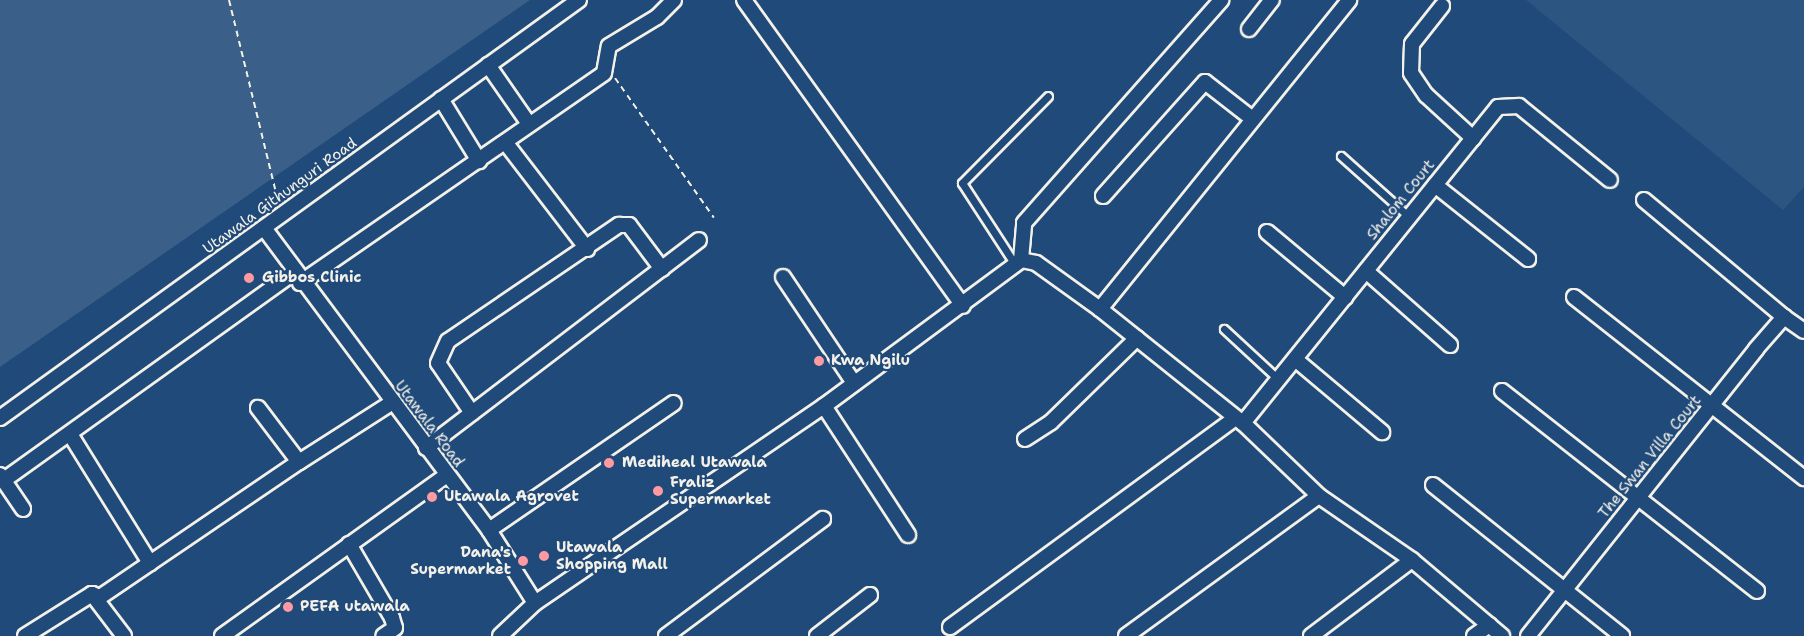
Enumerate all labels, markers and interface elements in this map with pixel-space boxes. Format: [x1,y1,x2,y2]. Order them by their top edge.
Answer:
street label: Utawala Githunguri Road [200,134,360,258]
street label: Shalom Court [1363,156,1439,244]
marker: Gibbos Clinic [240,269,258,287]
place label: Gibbos Clinic [262,269,361,287]
place label: Kwa Ngilu [831,352,910,370]
marker: Kwa Ngilu [812,354,826,368]
street label: Utawala Road [391,377,467,471]
street label: The Swan Villa Court [1595,392,1705,522]
marker: Mediheal Utawala [600,454,618,472]
place label: Mediheal Utawala [622,454,767,472]
place label: Fraliz Supermarket [670,473,771,508]
marker: Fraliz Supermarket [651,484,665,498]
place label: Utawala Agrovet [444,488,579,506]
marker: Utawala Agrovet [425,490,439,504]
place label: Utawala Shopping Mall [556,538,668,573]
place label: Dana's Supermarket [410,543,511,578]
marker: Utawala Shopping Mall [537,549,551,563]
marker: Dana's Supermarket [516,554,530,568]
place label: PEFA utawala [300,598,410,616]
marker: PEFA utawala [281,600,295,614]

